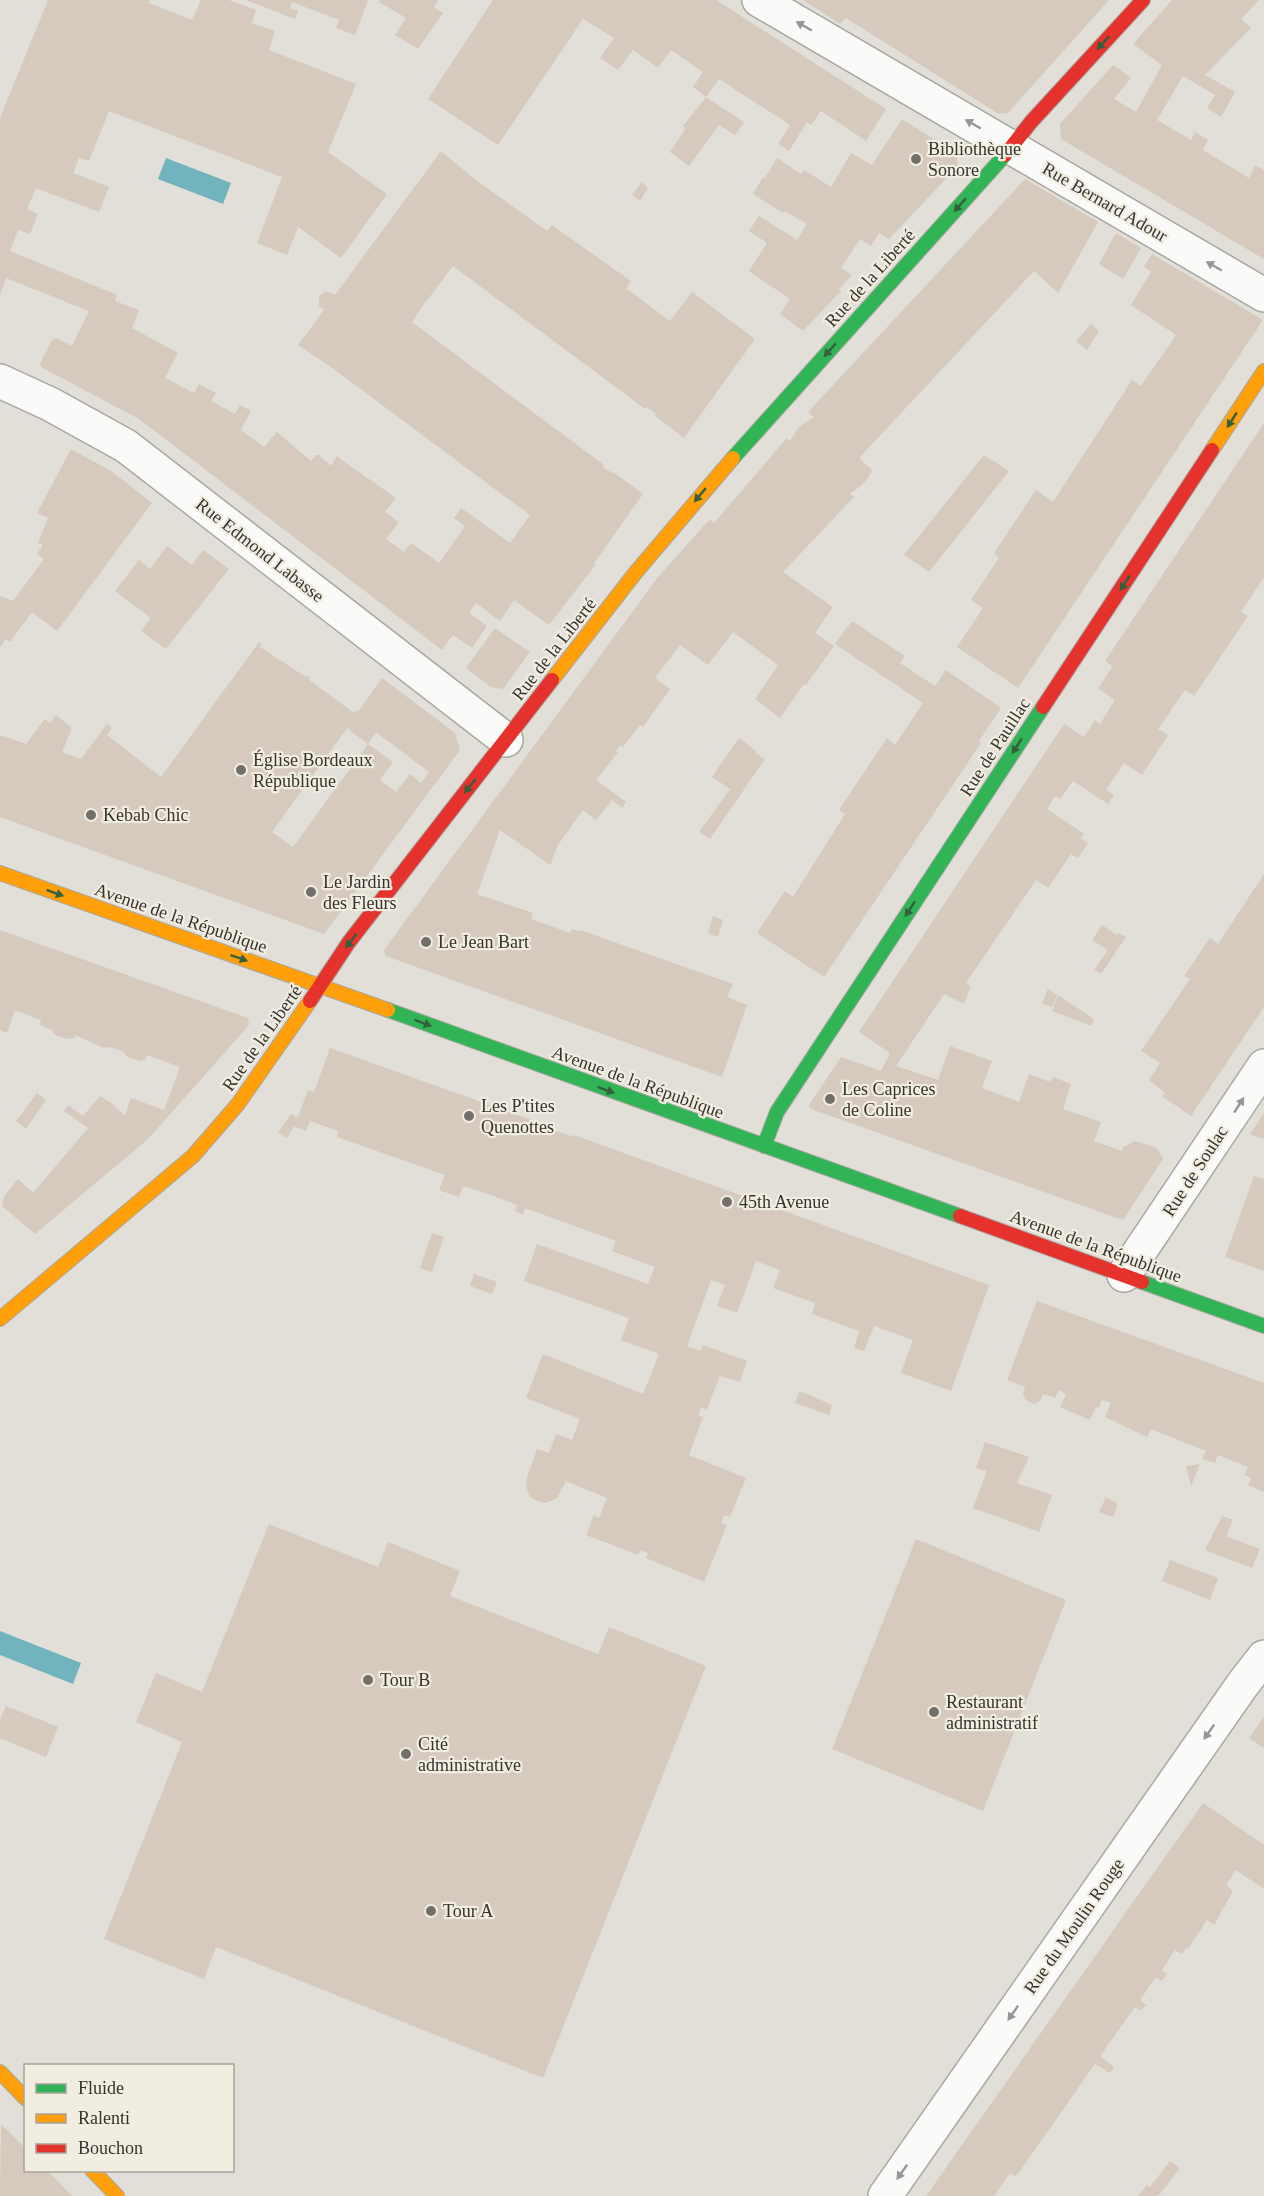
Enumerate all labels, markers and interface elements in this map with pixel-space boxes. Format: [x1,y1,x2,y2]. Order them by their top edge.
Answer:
one-way arrow [796,22,813,32]
one-way arrow [1097,36,1111,50]
one-way arrow [965,119,981,130]
place label: Bibliothèque Sonore [928,139,1021,180]
marker: Bibliothèque Sonore [909,152,923,166]
street label: Rue Bernard Adour [1039,158,1171,246]
one-way arrow [954,197,967,212]
street label: Rue de la Liberté [821,225,919,331]
one-way arrow [1206,260,1222,271]
one-way arrow [824,342,837,357]
one-way arrow [1226,412,1238,428]
one-way arrow [694,487,707,502]
street label: Rue Edmond Labasse [192,494,328,606]
one-way arrow [1119,575,1130,591]
street label: Rue de la Liberté [508,594,600,704]
street label: Rue de Pauillac [956,694,1034,800]
one-way arrow [1012,738,1023,754]
place label: Église Bordeaux République [253,749,372,791]
marker: Église Bordeaux République [234,763,248,777]
one-way arrow [464,779,476,794]
place label: Kebab Chic [103,805,188,825]
marker: Kebab Chic [84,808,98,822]
place label: Le Jardin des Fleurs [323,872,397,913]
street label: Avenue de la République [92,879,270,957]
marker: Le Jardin des Fleurs [304,885,318,899]
one-way arrow [46,889,64,898]
one-way arrow [905,901,916,917]
place label: Le Jean Bart [438,932,529,952]
one-way arrow [345,933,357,948]
marker: Le Jean Bart [419,935,433,949]
one-way arrow [230,953,248,963]
street label: Rue de la Liberté [218,981,306,1095]
one-way arrow [414,1019,432,1028]
street label: Avenue de la République [549,1042,727,1122]
place label: Les Caprices de Coline [842,1079,935,1120]
one-way arrow [597,1085,615,1095]
marker: Les Caprices de Coline [823,1092,837,1106]
place label: Les P'tites Quenottes [481,1096,555,1137]
one-way arrow [1233,1096,1244,1113]
marker: Les P'tites Quenottes [462,1109,476,1123]
street label: Rue de Soulac [1158,1122,1232,1220]
place label: 45th Avenue [739,1192,829,1212]
marker: 45th Avenue [720,1195,734,1209]
street label: Avenue de la République [1007,1206,1185,1286]
place label: Tour B [380,1670,430,1690]
marker: Tour B [361,1673,375,1687]
place label: Restaurant administratif [946,1692,1038,1733]
marker: Restaurant administratif [927,1705,941,1719]
one-way arrow [1204,1725,1216,1740]
place label: Cité administrative [418,1734,521,1775]
marker: Cité administrative [399,1747,413,1761]
street label: Rue du Moulin Rouge [1020,1855,1128,1997]
place label: Tour A [443,1901,493,1921]
marker: Tour A [424,1904,438,1918]
one-way arrow [1008,2005,1020,2020]
legend [24,2064,234,2172]
text: Fluide [78,2078,124,2098]
text: Ralenti [78,2108,130,2128]
text: Bouchon [78,2138,143,2158]
one-way arrow [896,2164,908,2180]

